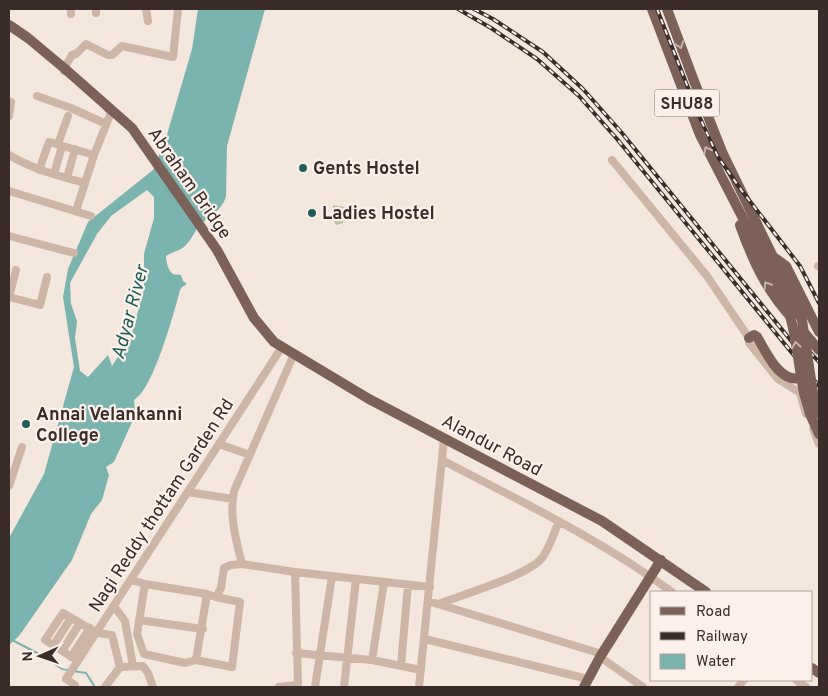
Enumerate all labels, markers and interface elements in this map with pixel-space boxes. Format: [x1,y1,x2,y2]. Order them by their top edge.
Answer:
one-way arrow [675,40,685,49]
road number: SHU88 [654,90,720,116]
street label: Abraham Bridge [142,124,236,244]
one-way arrow [703,146,713,155]
place label: Gents Hostel [313,158,420,181]
marker: Gents Hostel [297,162,309,174]
place label: Ladies Hostel [322,203,435,226]
marker: Ladies Hostel [306,207,318,219]
water label: Adyar River [107,261,155,362]
one-way arrow [763,282,773,291]
one-way arrow [791,340,801,349]
street label: Nagi Reddy thottam Garden Rd [85,395,240,617]
place label: Annai Velankanni College [36,404,182,448]
street label: Alandur Road [437,410,545,482]
marker: Annai Velankanni College [20,418,32,430]
legend [650,591,813,681]
text: Road [696,603,731,622]
text: Railway [696,628,748,647]
north arrow [15,631,65,681]
text: N [20,651,37,662]
text: Water [696,653,736,672]

